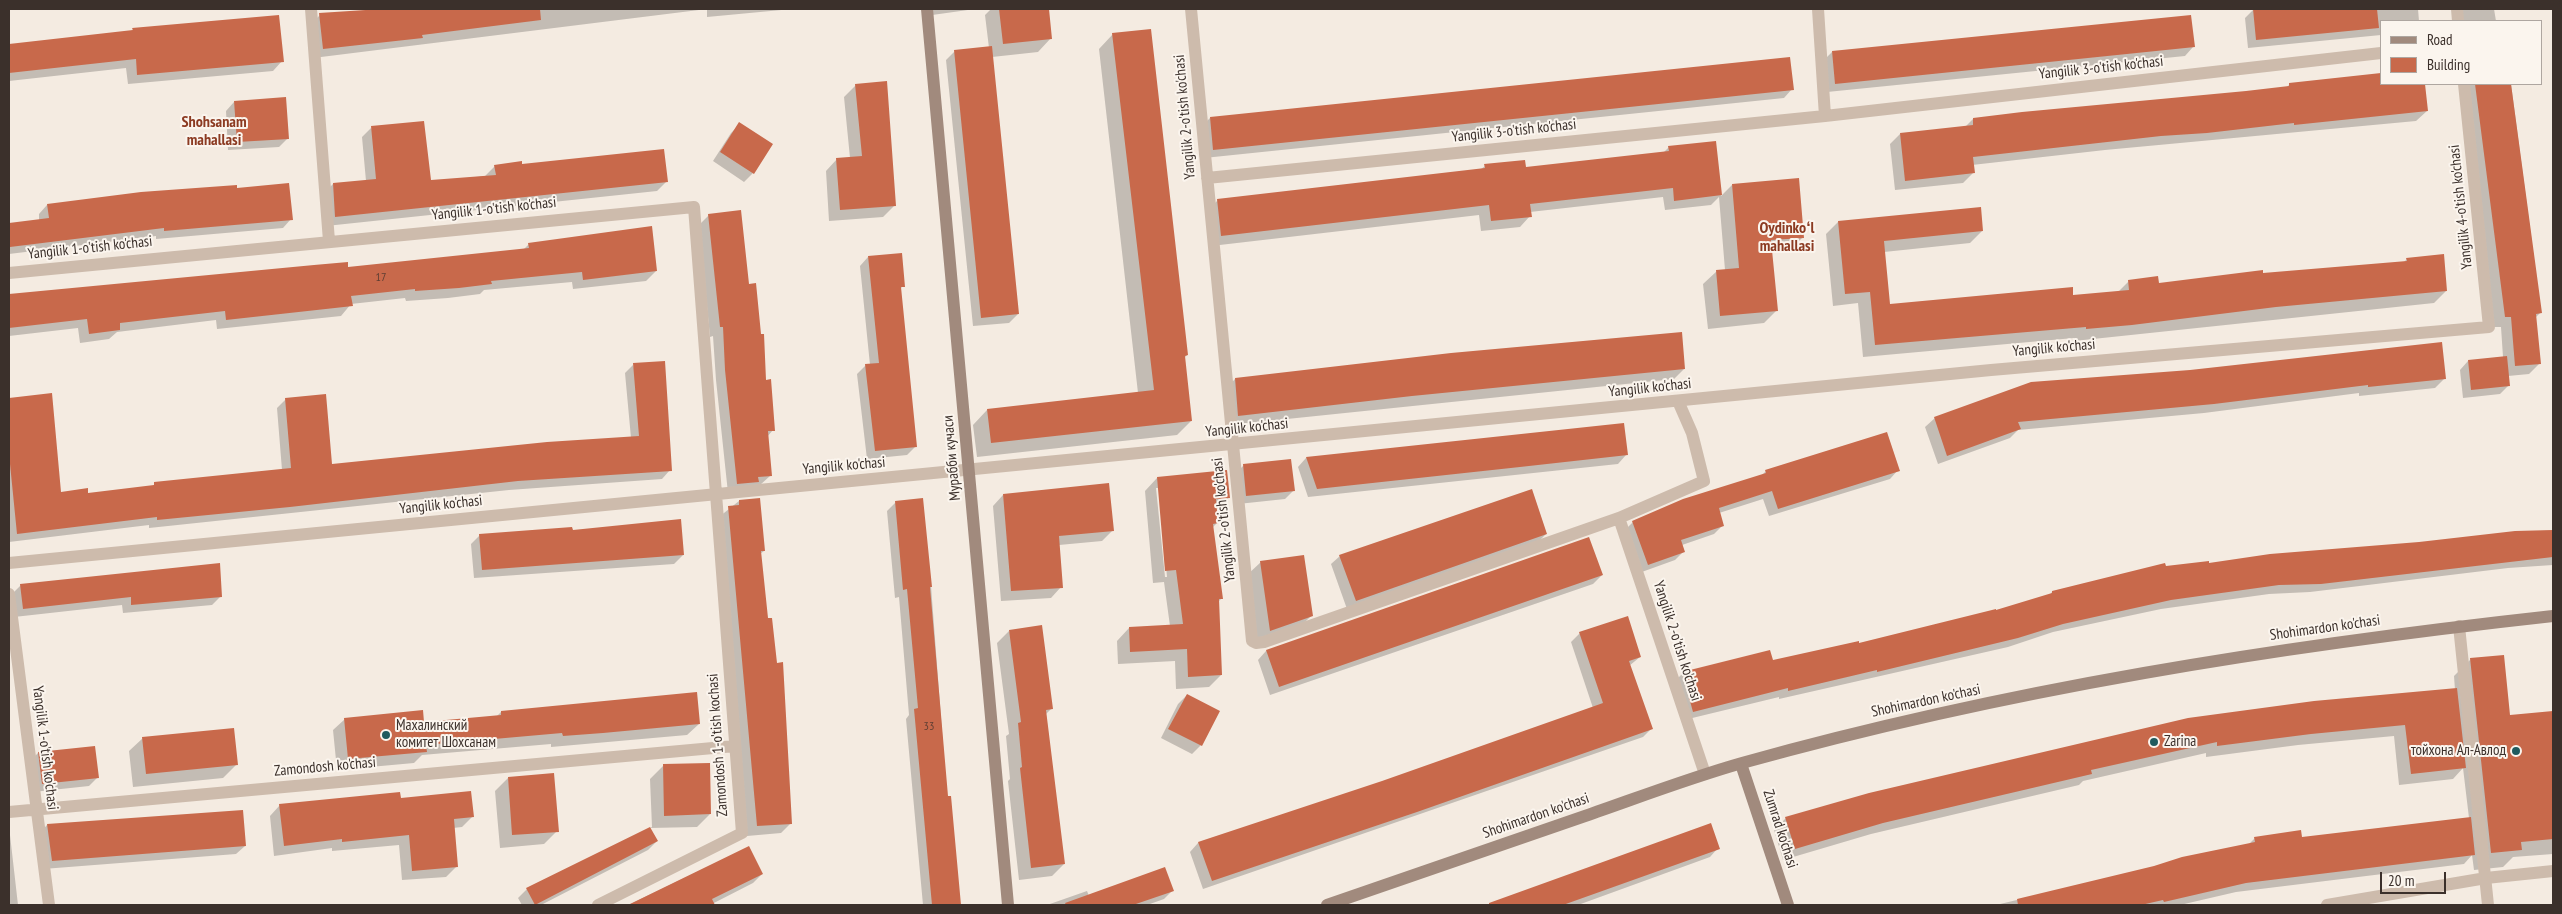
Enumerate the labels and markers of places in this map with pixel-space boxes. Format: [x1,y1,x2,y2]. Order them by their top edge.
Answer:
place label: Махалинский комитет Шохcанам [396,717,496,752]
marker: Махалинский комитет Шохcанам [380,729,392,741]
place label: Zarina [2164,733,2196,751]
marker: Zarina [2148,736,2160,748]
place label: тойхона Ал-Авлод [2411,742,2506,760]
marker: тойхона Ал-Авлод [2510,745,2522,757]

